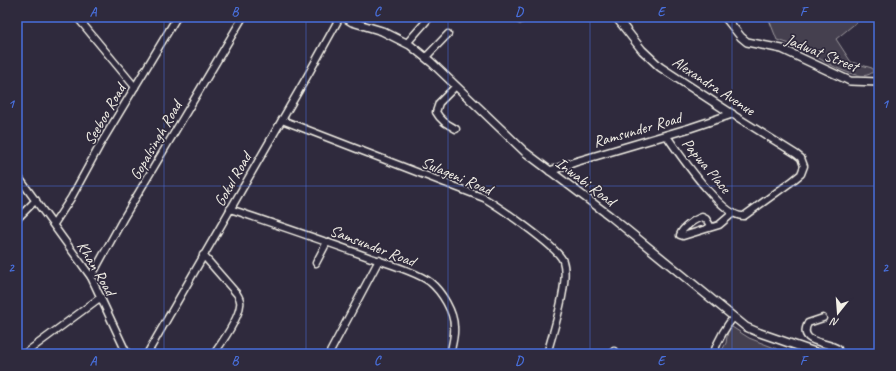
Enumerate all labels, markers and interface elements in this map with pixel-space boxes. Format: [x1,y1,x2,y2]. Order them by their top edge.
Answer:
text: A [90,4,98,20]
text: B [232,4,240,20]
text: C [374,4,382,20]
text: D [515,4,524,20]
text: E [658,4,667,20]
text: F [800,4,809,20]
street label: Jadwat Street [781,29,863,78]
street label: Alexandra Avenue [668,52,760,121]
street label: Seeboo Road [79,78,132,148]
street label: Gopalsingh Road [125,95,188,184]
text: 1 [8,96,16,112]
text: 1 [882,96,890,112]
street label: Ramsunder Road [591,107,686,152]
street label: Papwa Place [677,134,736,199]
street label: Gokul Road [210,147,258,210]
street label: Sulageni Road [418,152,497,201]
street label: Inwabi Road [551,153,621,212]
street label: Samsunder Road [327,220,421,272]
street label: Khan Road [72,238,122,302]
text: 2 [8,260,15,276]
text: 2 [882,260,889,276]
north arrow [818,293,858,333]
text: N [828,314,840,330]
text: A [90,353,98,369]
text: B [232,353,240,369]
text: C [374,353,382,369]
text: D [515,353,524,369]
text: E [658,353,667,369]
text: F [800,353,809,369]

